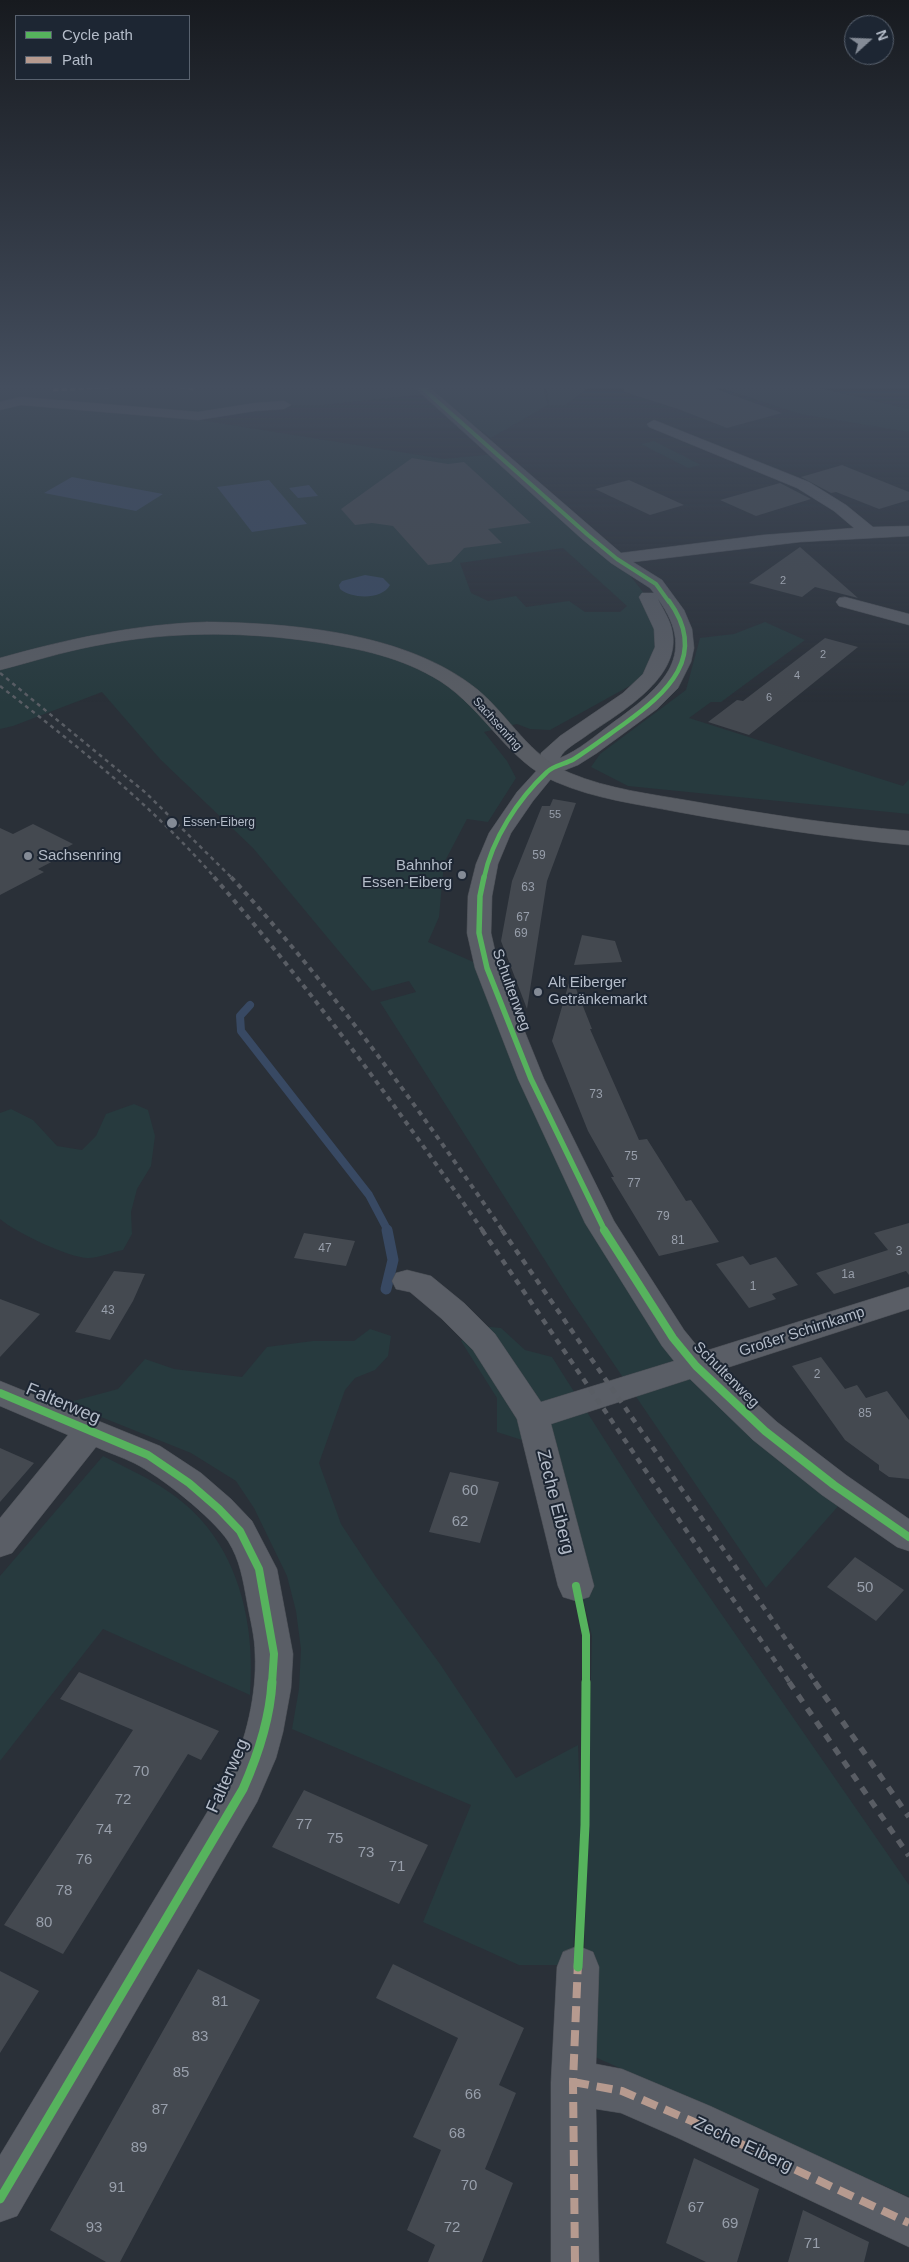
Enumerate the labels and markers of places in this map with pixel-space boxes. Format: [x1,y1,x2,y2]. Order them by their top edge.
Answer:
marker: Essen-Eiberg [165,816,179,830]
place label: Essen-Eiberg [183,816,255,830]
place label: Sachsenring [38,847,121,865]
marker: Sachsenring [22,850,34,862]
place label: Bahnhof Essen-Eiberg [362,857,452,892]
marker: Bahnhof Essen-Eiberg [456,869,468,881]
place label: Alt Eiberger Getränkemarkt [548,974,647,1009]
marker: Alt Eiberger Getränkemarkt [532,986,544,998]

